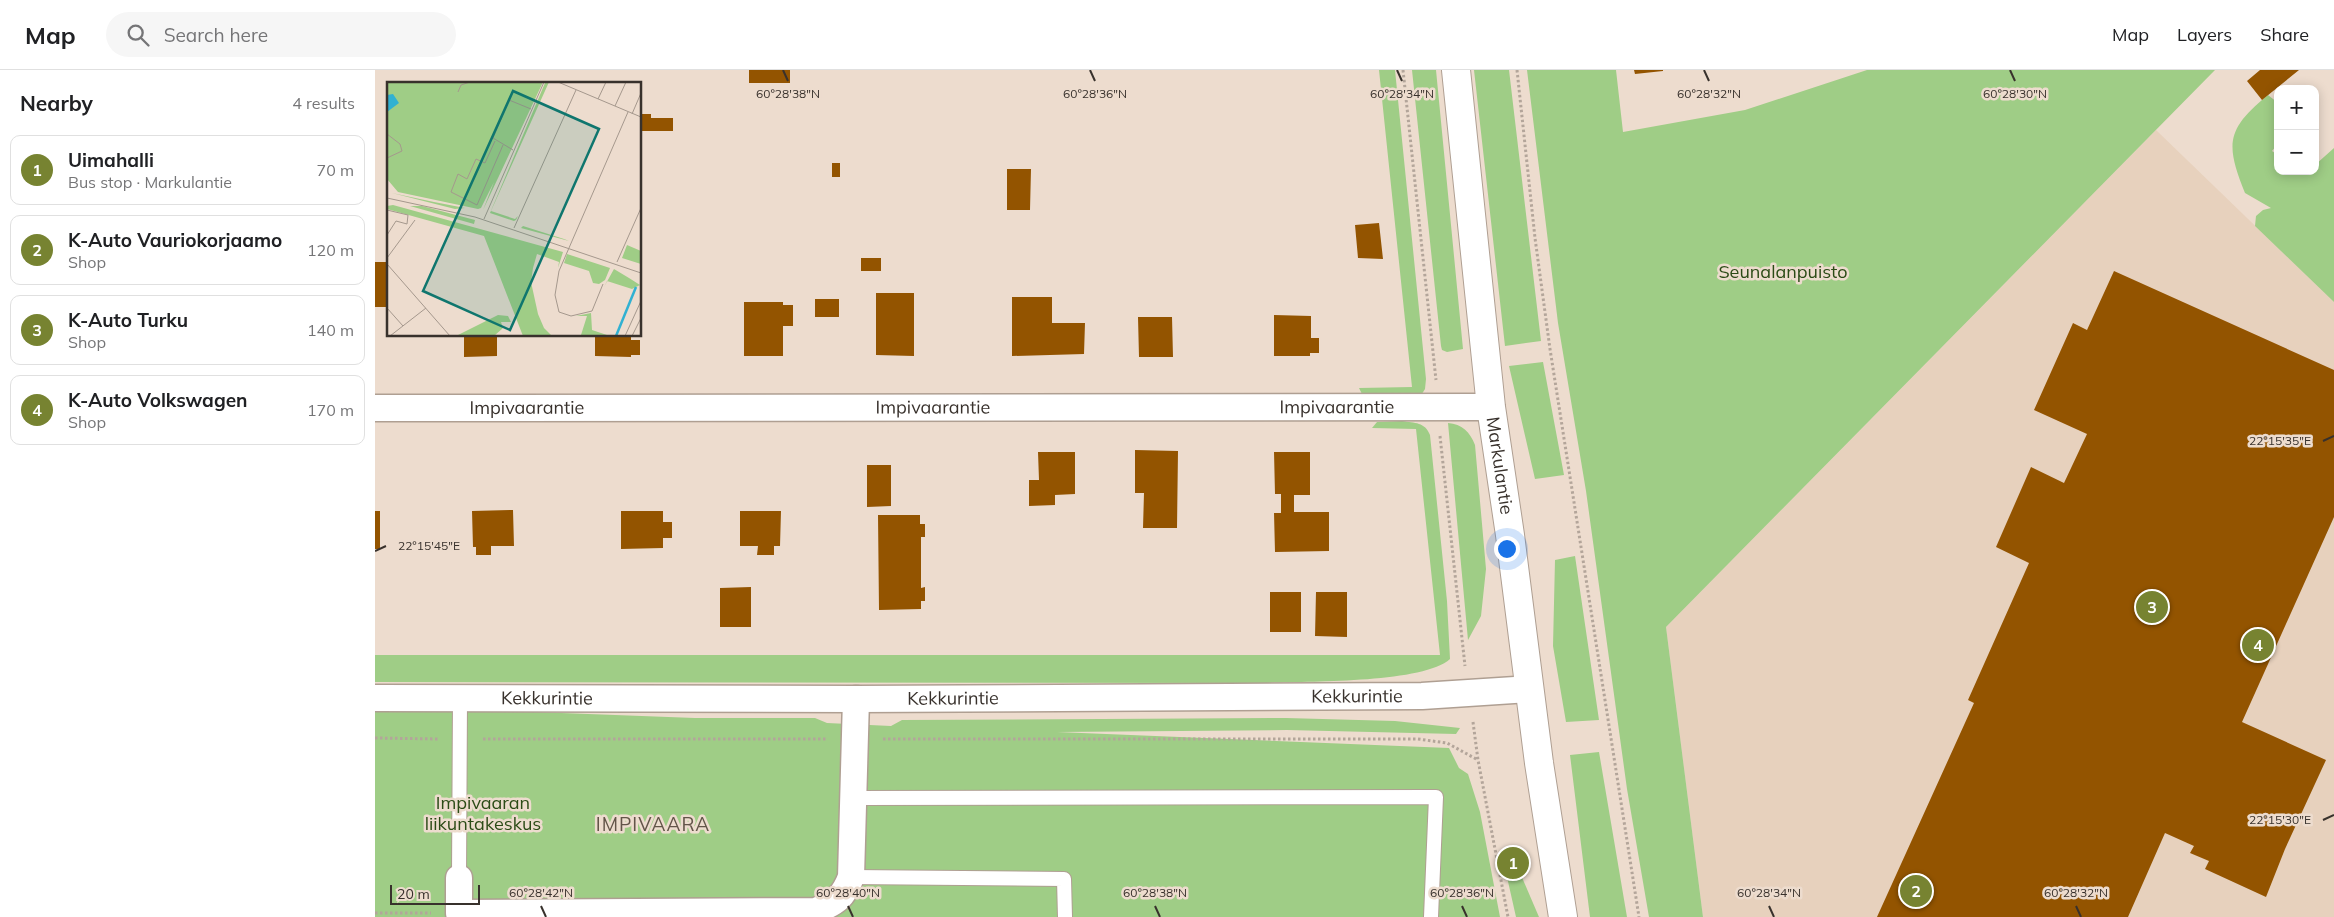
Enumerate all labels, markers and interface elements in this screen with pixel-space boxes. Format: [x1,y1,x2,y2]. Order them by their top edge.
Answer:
search box [106,12,456,57]
text: Map [25,20,76,50]
icon: search [124,21,152,49]
text: Search here [164,23,268,47]
text: Map [2112,23,2149,46]
text: Layers [2177,23,2232,46]
text: Share [2260,23,2309,46]
inset map [387,82,641,336]
map controls [2274,85,2319,175]
button: + [2274,85,2319,130]
text: 60°28'38"N [756,86,820,101]
text: 60°28'36"N [1063,86,1127,101]
text: 60°28'34"N [1370,86,1434,101]
text: 60°28'32"N [1677,86,1741,101]
text: 60°28'30"N [1983,86,2047,101]
text: Nearby [20,90,93,116]
text: 4 results [292,93,355,113]
button: − [2274,130,2319,175]
text: Uimahalli [68,148,154,172]
text: 1 [32,160,42,180]
text: 70 m [317,160,354,180]
text: Bus stop · Markulantie [68,172,232,192]
text: K-Auto Vauriokorjaamo [68,228,282,252]
text: 2 [32,240,42,260]
text: 120 m [307,240,354,260]
text: Shop [68,252,106,272]
park label: Seunalanpuisto [1718,260,1848,283]
text: K-Auto Turku [68,308,188,332]
text: 3 [32,320,42,340]
text: 140 m [307,320,354,340]
text: Shop [68,332,106,352]
text: K-Auto Volkswagen [68,388,248,412]
street label: Impivaarantie [876,395,990,419]
street label: Impivaarantie [1280,395,1394,418]
street label: Impivaarantie [470,396,584,419]
text: 4 [32,400,42,420]
text: 170 m [307,400,354,420]
text: Shop [68,412,106,432]
street label: Markulantie [1482,415,1519,516]
text: 22°15'35"E [2249,433,2311,448]
your location [1494,536,1520,562]
text: 22°15'45"E [398,538,460,553]
pin: 3 [2136,588,2168,626]
pin: 4 [2242,626,2274,664]
street label: Kekkurintie [1311,684,1403,708]
street label: Kekkurintie [501,686,593,709]
street label: Kekkurintie [907,686,999,710]
park label: Impivaaran liikuntakeskus [425,791,541,835]
district label: IMPIVAARA [596,812,710,836]
text: 22°15'30"E [2249,812,2311,827]
pin: 1 [1497,844,1529,882]
pin: 2 [1900,872,1932,910]
scale bar [390,882,480,905]
text: 20 m [397,885,430,903]
text: 60°28'42"N [509,885,573,900]
text: 60°28'40"N [816,885,880,900]
text: 60°28'38"N [1123,885,1187,900]
text: 60°28'36"N [1430,885,1494,900]
text: 60°28'34"N [1737,885,1801,900]
text: 60°28'32"N [2044,885,2108,900]

